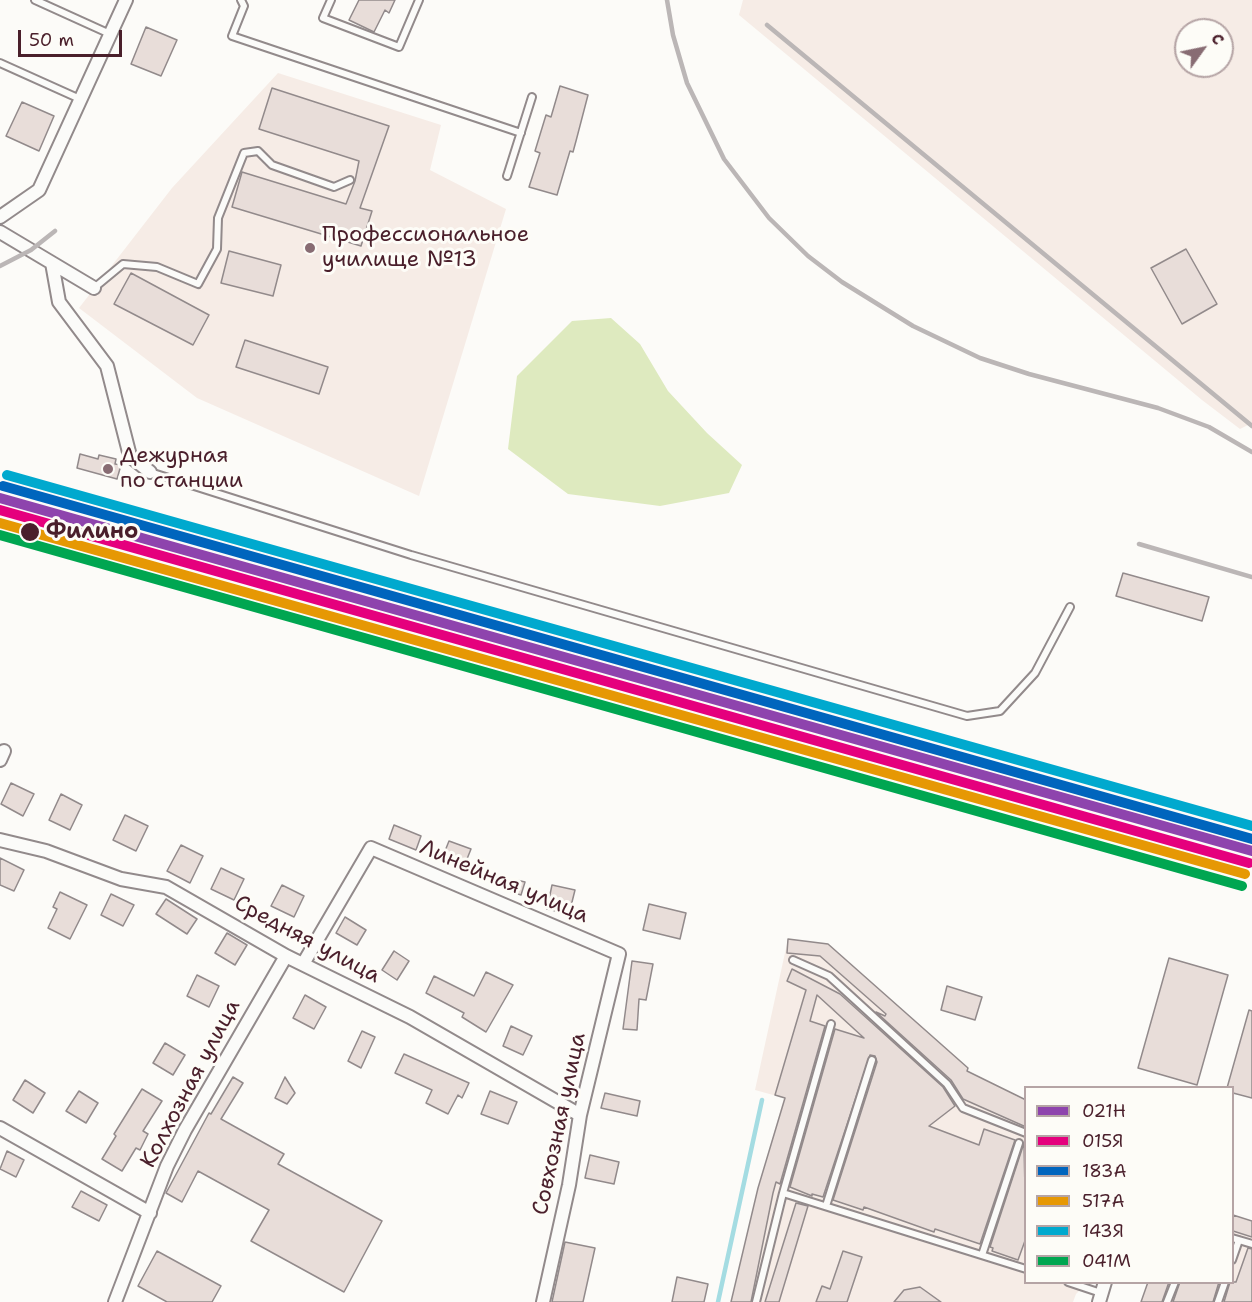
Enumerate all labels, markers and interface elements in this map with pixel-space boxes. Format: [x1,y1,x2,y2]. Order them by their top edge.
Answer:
scale bar [21,18,124,56]
north arrow [1174,18,1234,78]
text: 50 m [29,28,74,52]
text: С [1206,29,1229,49]
place label: Профессиональное училище №13 [322,222,529,274]
marker: Профессиональное училище №13 [303,241,317,255]
place label: Дежурная по станции [120,443,243,494]
marker: Дежурная по станции [101,462,115,476]
place label: Филино [46,519,138,545]
marker: Филино [19,521,41,543]
street label: Линейная улица [416,835,592,929]
street label: Средняя улица [229,890,385,990]
street label: Колхозная улица [136,995,246,1173]
street label: Совхозная улица [528,1030,592,1218]
legend [1024,1086,1234,1284]
text: 021Н [1082,1099,1126,1123]
text: 015Я [1082,1129,1123,1153]
text: 183А [1082,1159,1127,1183]
text: 517А [1082,1189,1125,1213]
text: 143Я [1082,1219,1124,1243]
text: 041М [1082,1249,1131,1273]

